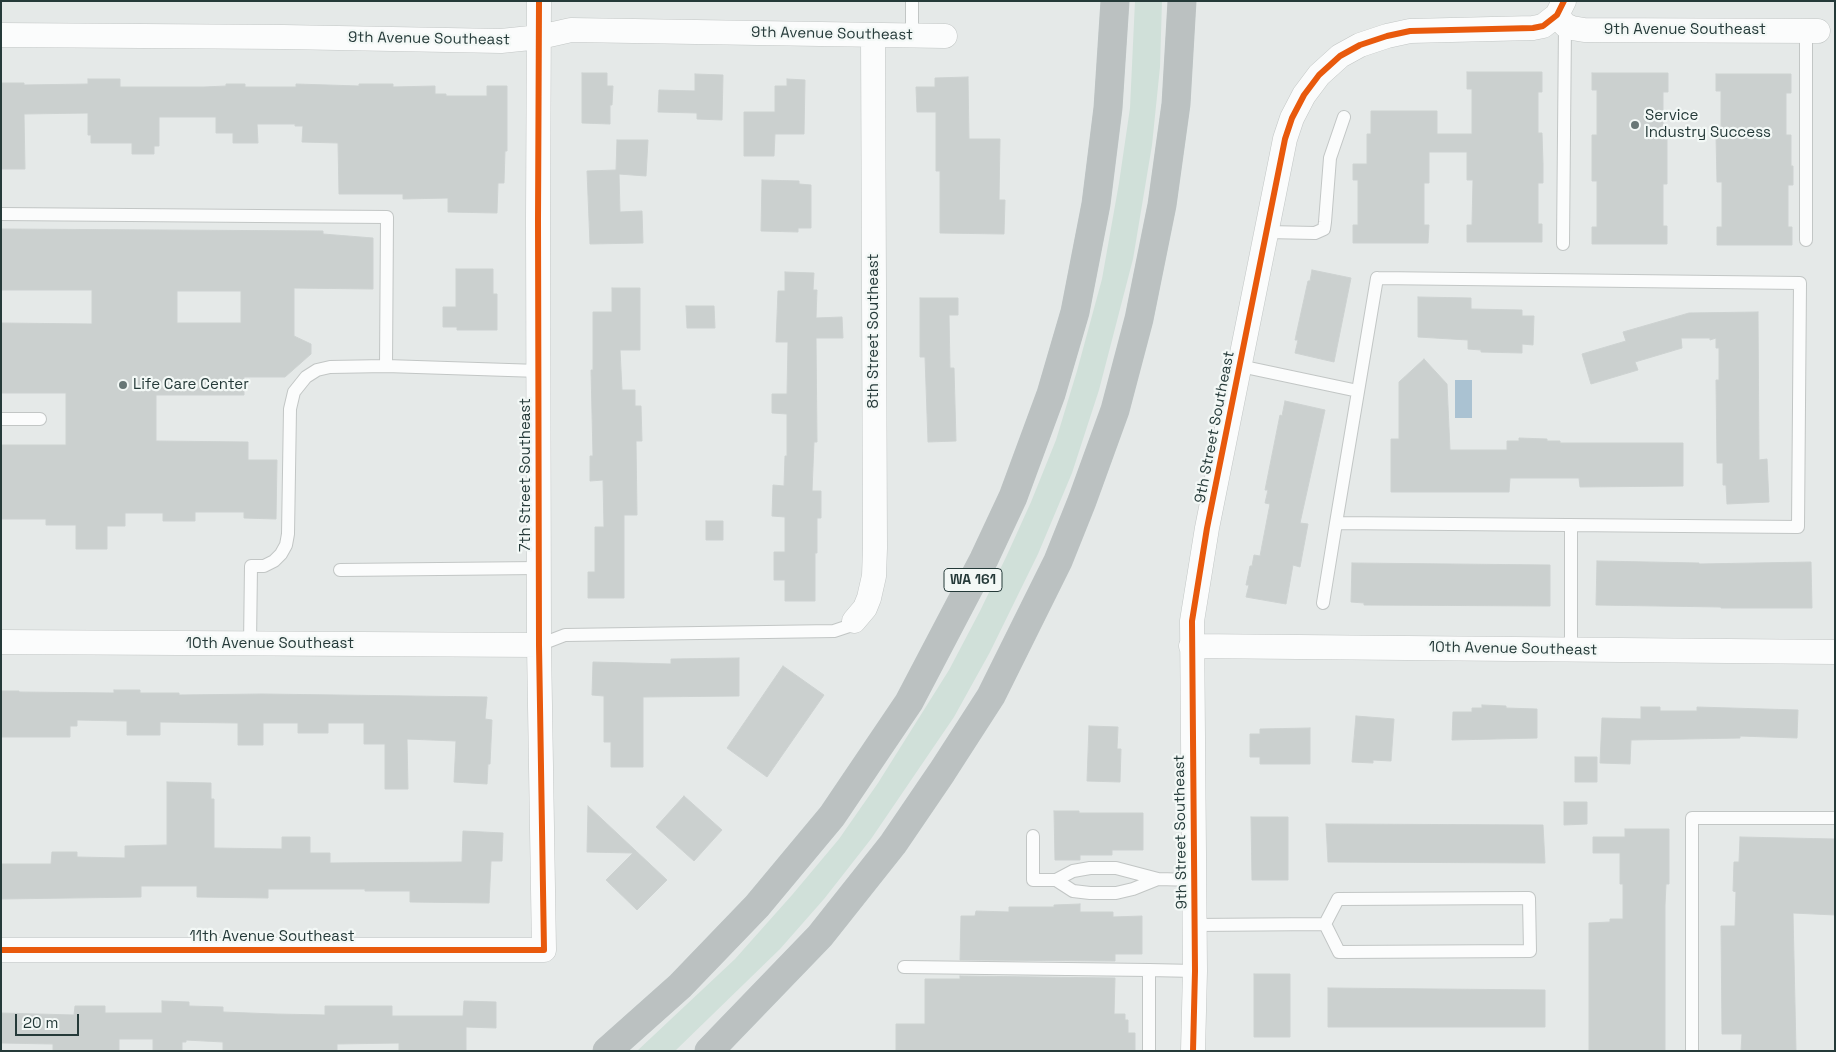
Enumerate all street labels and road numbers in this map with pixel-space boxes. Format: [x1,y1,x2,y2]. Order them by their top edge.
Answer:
street label: 9th Avenue Southeast [1604,21,1766,39]
street label: 9th Avenue Southeast [751,24,913,44]
street label: 9th Avenue Southeast [348,29,510,49]
street label: 8th Street Southeast [865,254,883,408]
street label: 9th Street Southeast [1191,349,1239,505]
street label: 7th Street Southeast [517,398,535,552]
road number: WA 161 [944,568,1002,592]
street label: 10th Avenue Southeast [186,635,354,653]
street label: 10th Avenue Southeast [1429,639,1597,659]
street label: 9th Street Southeast [1171,755,1191,909]
street label: 11th Avenue Southeast [189,928,355,946]

